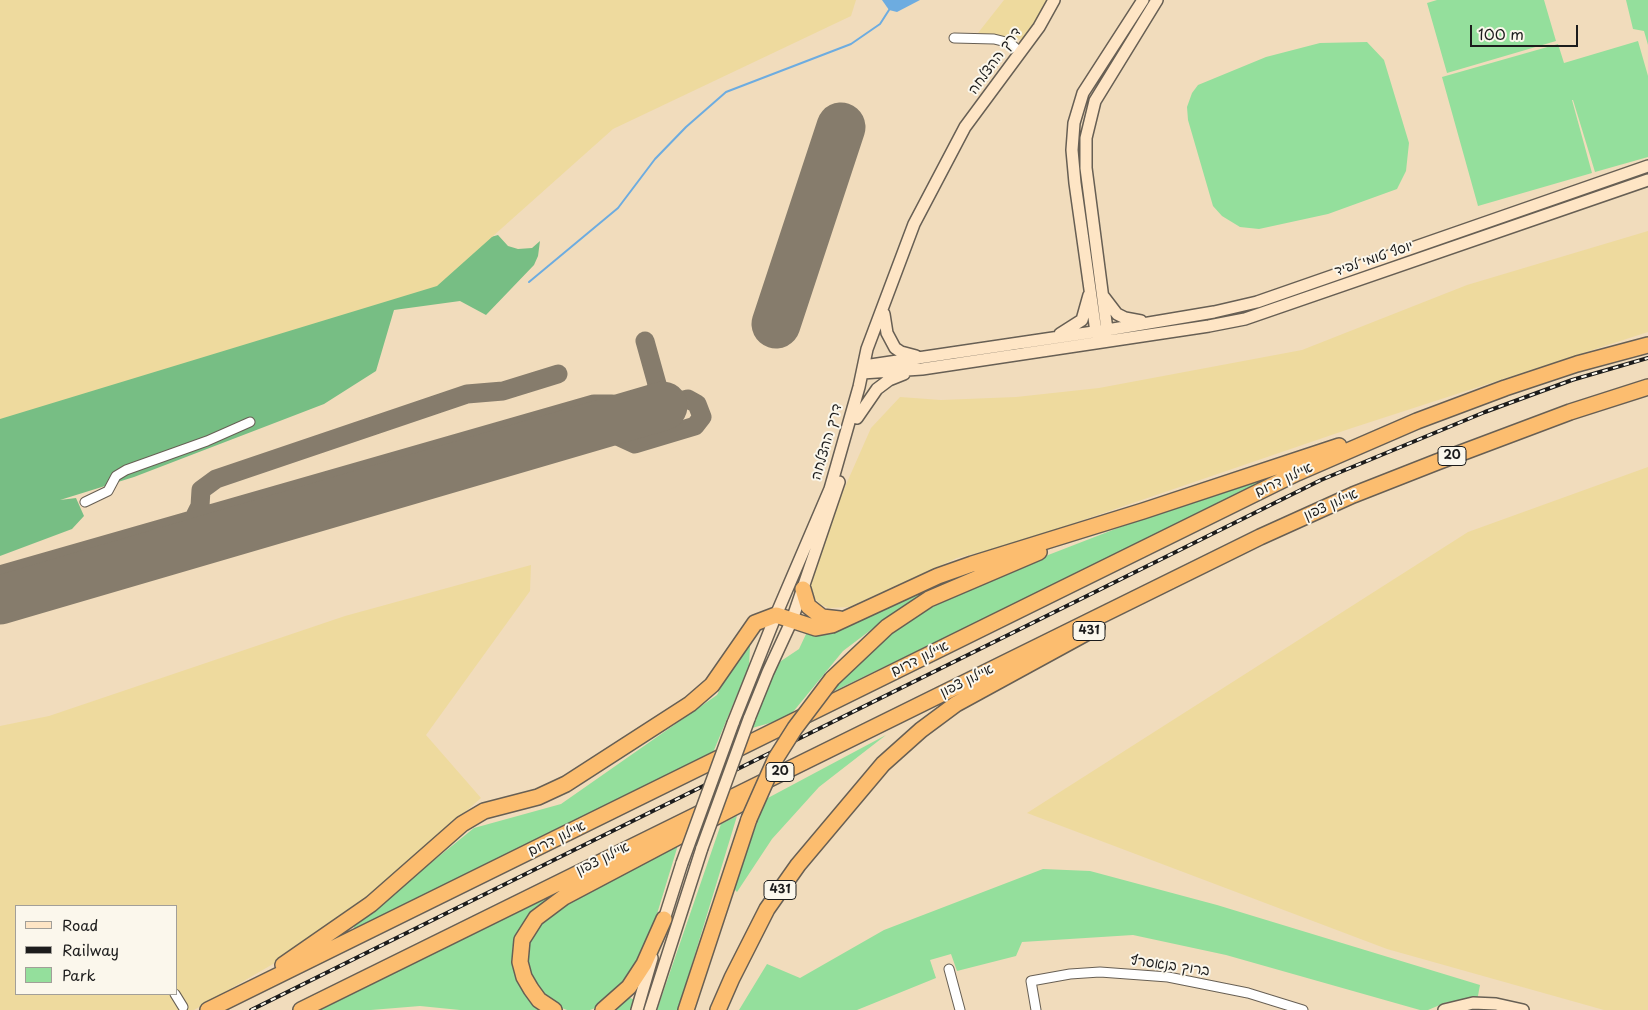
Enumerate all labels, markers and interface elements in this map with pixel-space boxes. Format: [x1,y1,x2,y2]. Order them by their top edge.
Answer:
scale bar [1473,15,1580,47]
text: 100 m [1478,22,1524,45]
street label: דרך ההצלחה [965,24,1025,98]
street label: יוסף טומי לפיד [1332,238,1416,280]
street label: דרך ההצלחה [808,402,846,482]
road number: 20 [1438,446,1466,466]
street label: איילון דרום [1252,459,1316,501]
street label: איילון צפון [1301,486,1361,524]
road number: 431 [1073,622,1105,640]
street label: איילון דרום [888,638,952,680]
street label: איילון צפון [937,661,997,701]
road number: 20 [766,762,794,782]
street label: איילון דרום [525,818,589,860]
street label: איילון צפון [573,839,633,879]
road number: 431 [764,880,796,900]
legend [15,905,178,995]
text: Road [62,913,98,936]
text: Railway [62,938,119,961]
street label: ברוך בנאסרף [1129,952,1211,980]
text: Park [62,963,96,986]

